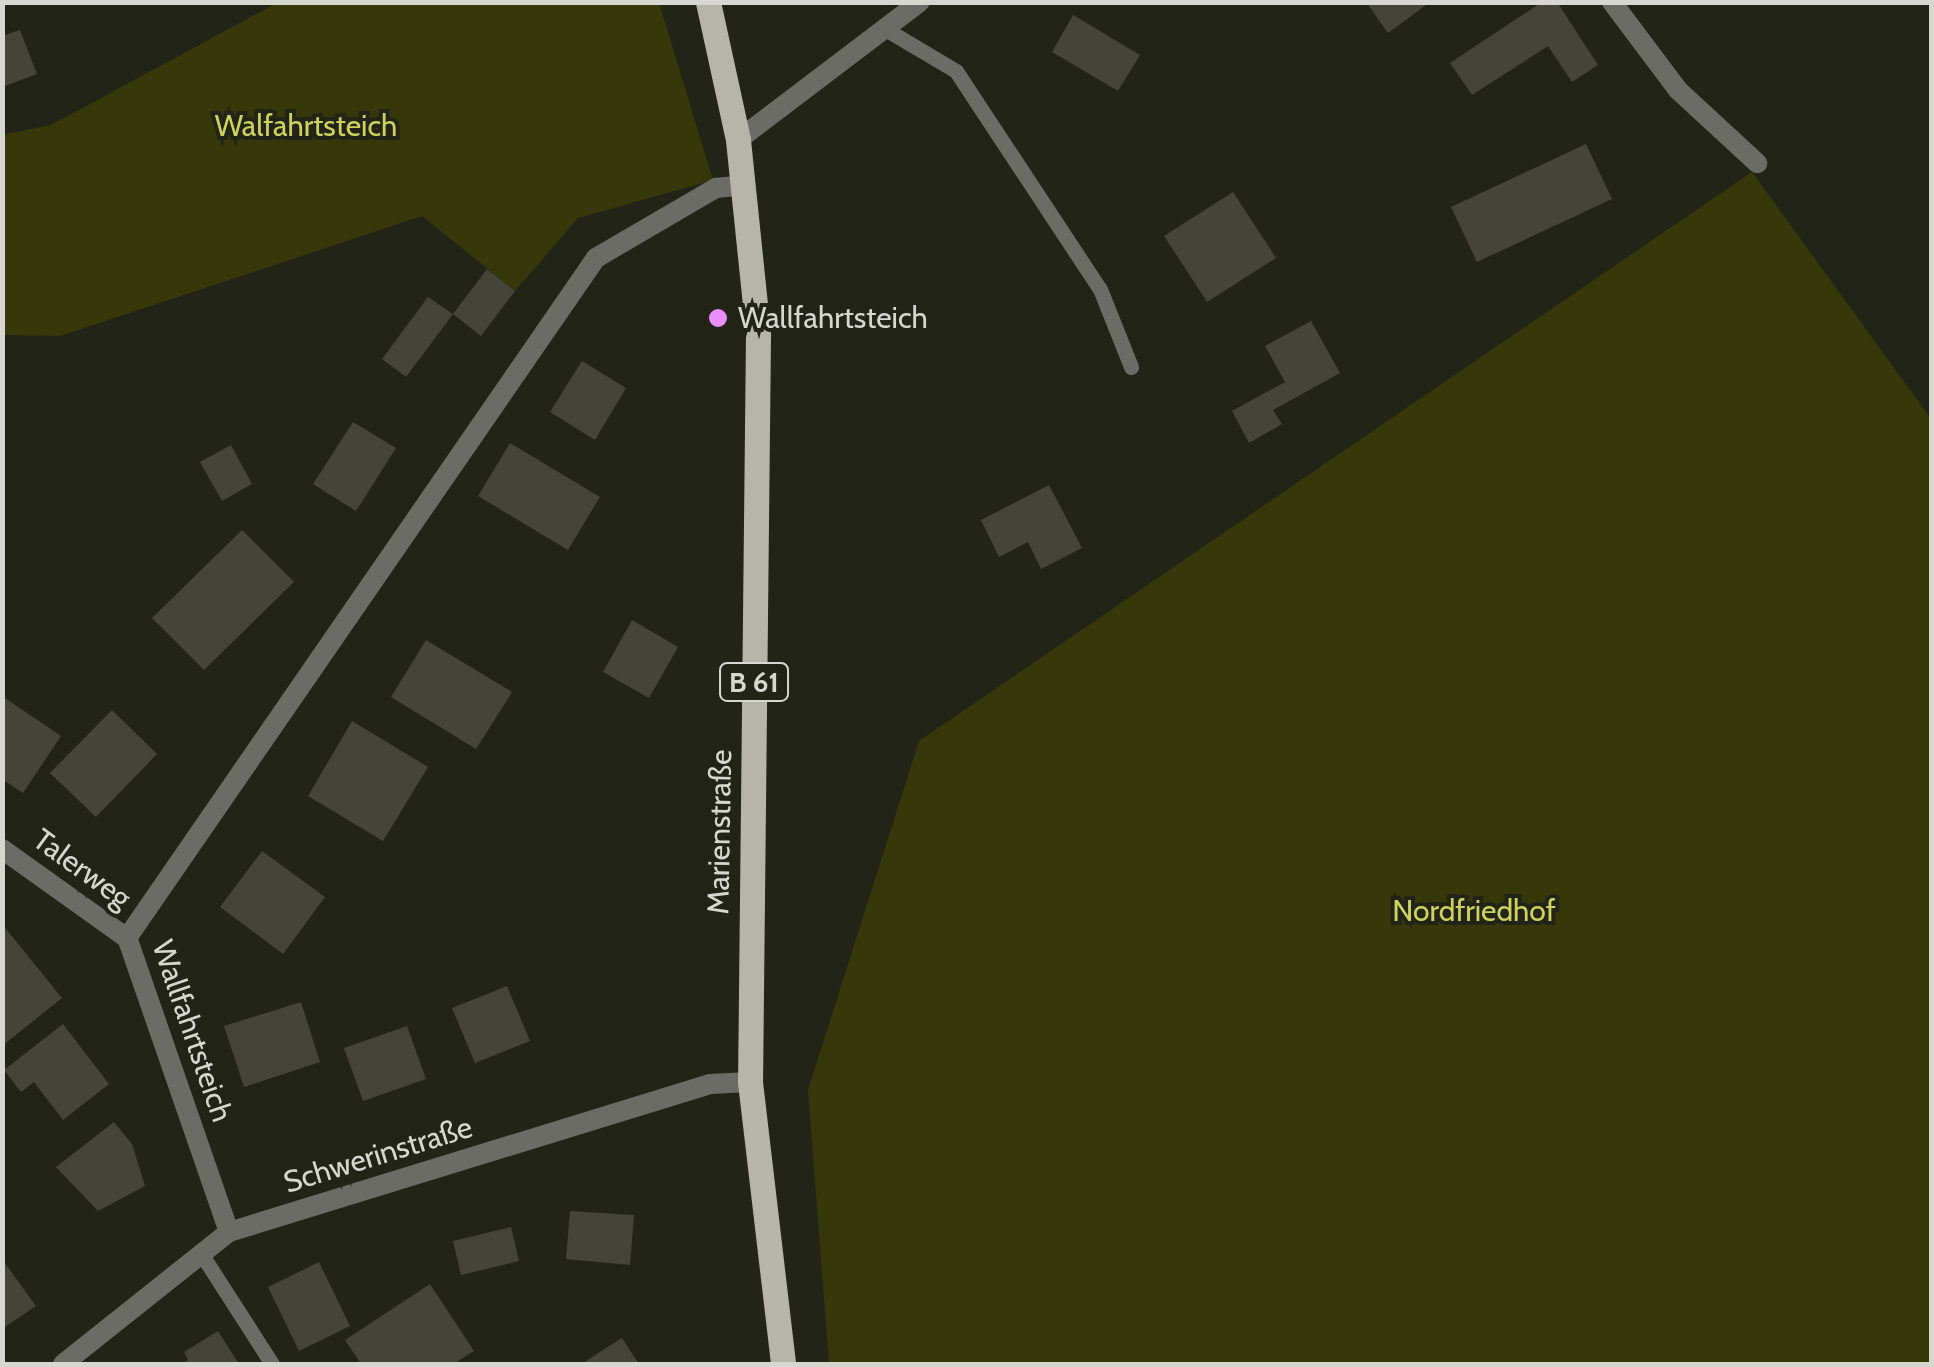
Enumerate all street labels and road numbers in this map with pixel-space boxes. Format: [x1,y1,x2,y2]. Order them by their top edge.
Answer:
road number: B 61 [719,659,789,705]
street label: Marienstraße [701,749,739,915]
street label: Talerweg [26,821,138,917]
street label: Wallfahrtsteich [144,935,240,1127]
street label: Schwerinstraße [279,1109,477,1201]

